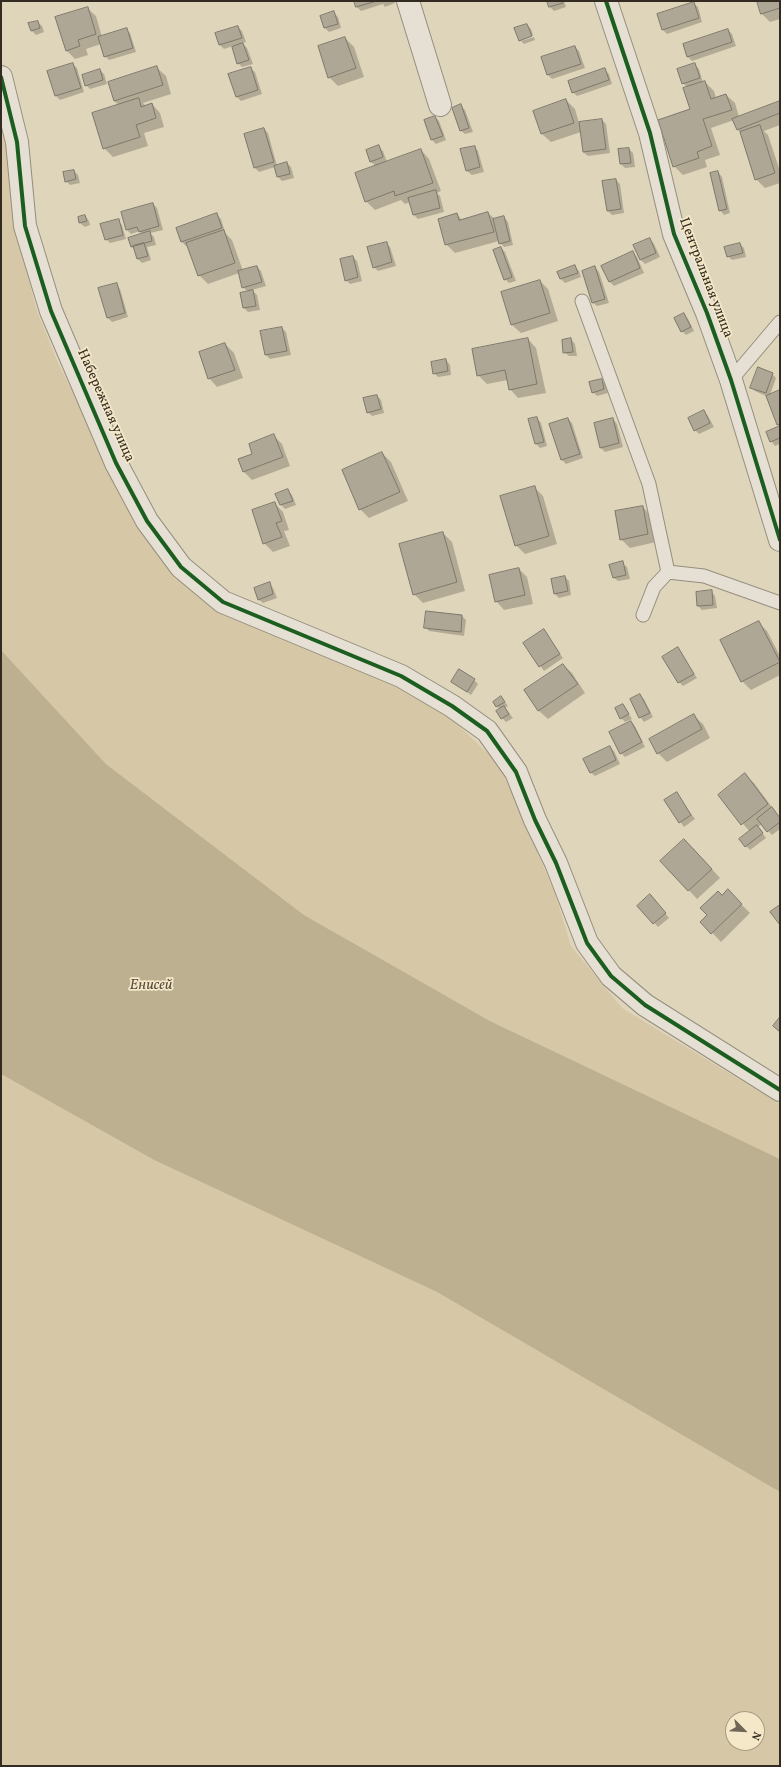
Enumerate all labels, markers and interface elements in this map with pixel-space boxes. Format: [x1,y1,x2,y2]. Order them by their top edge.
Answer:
street label: Центральная улица [674,216,736,340]
street label: Набережная улица [73,347,137,465]
water label: Енисей [130,977,172,995]
north arrow [725,1711,765,1751]
text: N [747,1729,764,1742]

